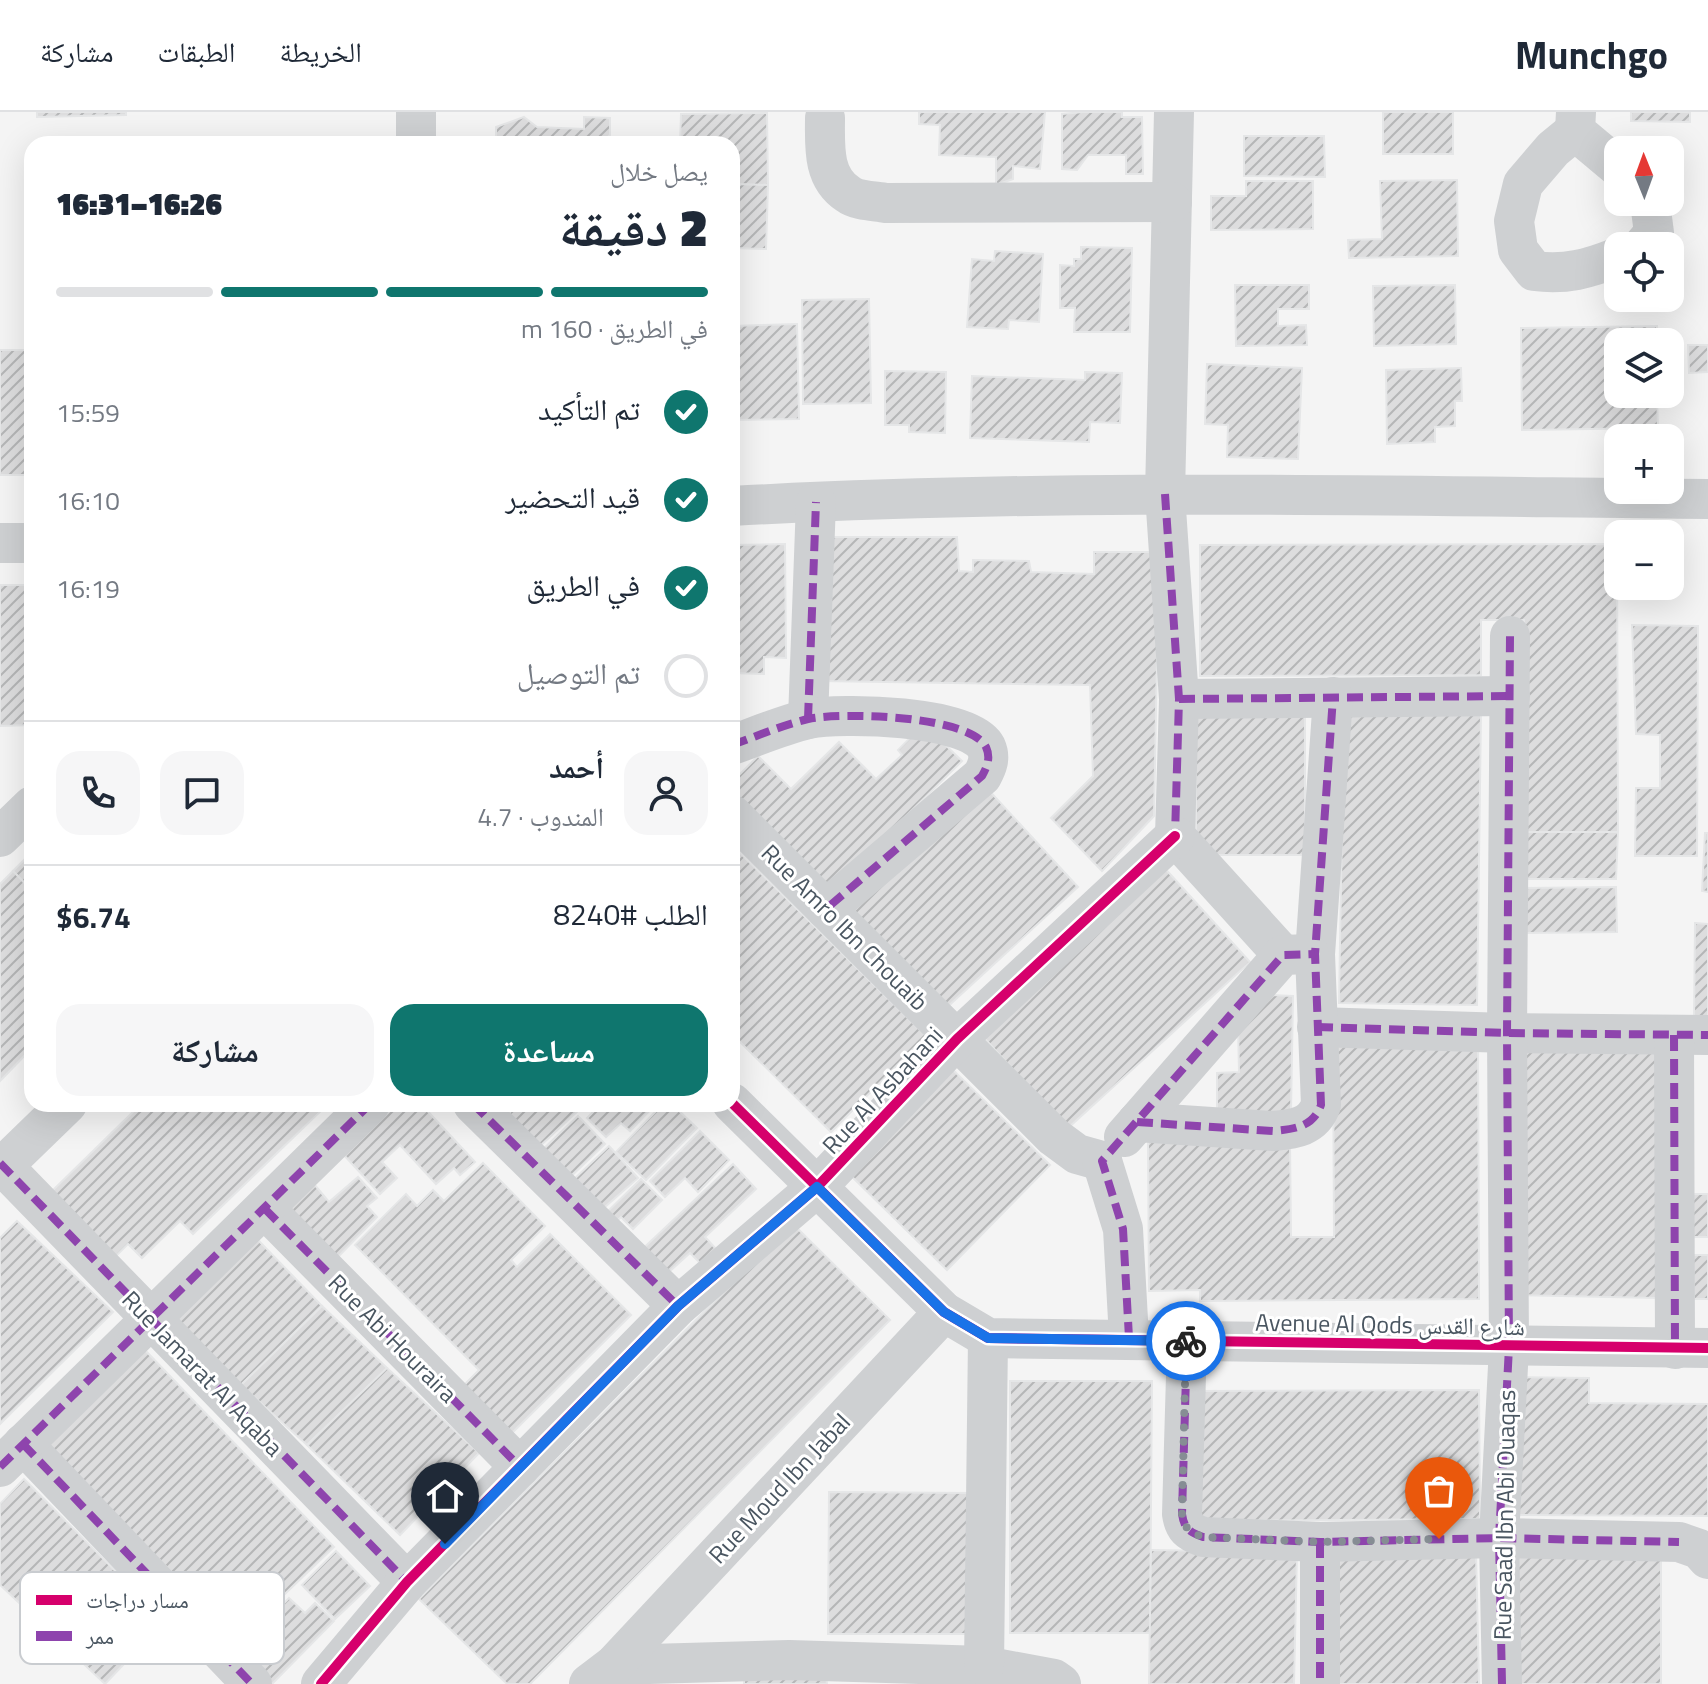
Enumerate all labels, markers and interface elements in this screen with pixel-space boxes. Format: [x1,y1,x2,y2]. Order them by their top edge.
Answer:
text: Munchgo [1515,26,1668,84]
text: مشاركة [40,30,114,73]
text: الطبقات [158,30,235,73]
text: الخريطة [279,30,362,73]
north arrow [1604,136,1684,216]
map controls [1604,136,1684,600]
text: يصل خلال [610,152,708,191]
text: 16:26–16:31 [56,181,222,227]
text: 2 دقيقة [559,187,708,266]
button: locate [1604,232,1684,312]
text: في الطريق · 160 m [521,309,708,348]
button: layers [1604,328,1684,408]
text: تم التأكيد [538,386,640,432]
icon: check [664,390,708,434]
text: 15:59 [56,393,120,432]
button: + [1604,424,1684,504]
text: قيد التحضير [505,474,640,520]
icon: check [664,478,708,522]
text: 16:10 [56,481,120,520]
button: − [1604,520,1684,600]
text: في الطريق [526,562,640,608]
icon: check [664,566,708,610]
text: 16:19 [56,569,120,608]
text: تم التوصيل [517,650,640,696]
text: أحمد [549,744,604,790]
button: phone [56,751,140,835]
button: chat [160,751,244,835]
button: person [624,751,708,835]
text: المندوب · 4.7 [478,797,604,836]
street label: Rue Amro Ibn Chouaib [753,835,937,1019]
text: الطلب #8240 [553,891,708,937]
text: $6.74 [56,894,131,940]
button: مشاركة [56,1004,374,1096]
button: مساعدة [390,1004,708,1096]
street label: Rue Al Asbahani [813,1018,951,1162]
street label: Rue Abi Houraira [320,1265,466,1411]
street label: Rue Jamarat Al Aqaba [114,1282,292,1464]
courier [1146,1301,1226,1381]
street label: Avenue Al Qods شارع القدس [1255,1304,1525,1344]
icon: bike [1164,1319,1208,1363]
street label: Rue Saad Ibn Abi Ouaqas [1484,1389,1524,1641]
street label: Rue Moud Ibn Jabal [700,1405,858,1571]
pin [1405,1457,1473,1539]
pin [411,1462,479,1544]
icon: bag [1417,1469,1461,1513]
icon: home [423,1474,467,1518]
legend [20,1572,284,1664]
text: مسار دراجات [86,1583,189,1617]
text: ممر [85,1619,114,1653]

